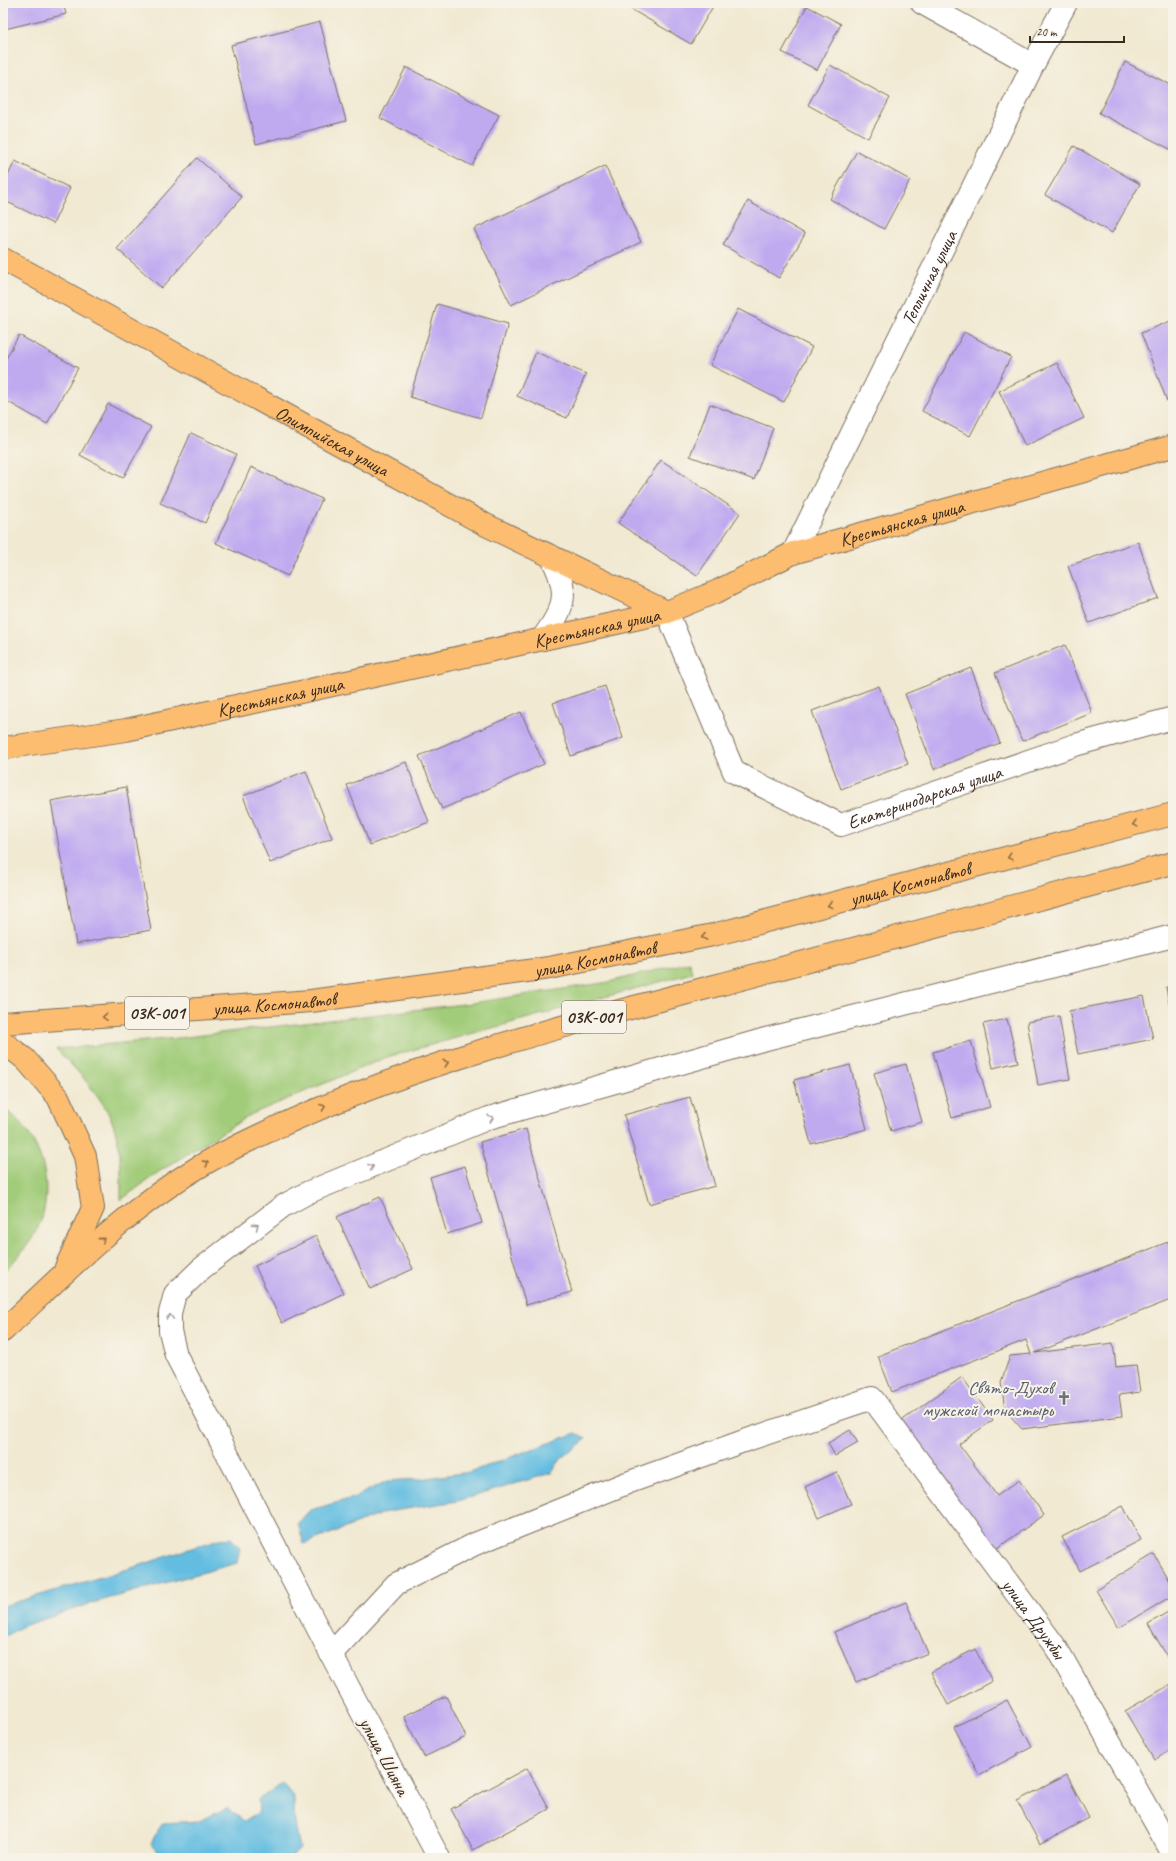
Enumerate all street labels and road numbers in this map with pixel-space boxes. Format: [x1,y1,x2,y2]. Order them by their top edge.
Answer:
street label: Тепличная улица [896,225,963,329]
street label: Олимпийская улица [271,400,394,483]
street label: Крестьянская улица [837,494,968,552]
street label: Крестьянская улица [532,603,664,654]
street label: Крестьянская улица [215,672,347,723]
street label: Екатеринодарская улица [844,759,1007,835]
street label: улица Космонавтов [846,856,976,912]
street label: улица Космонавтов [532,935,662,983]
street label: улица Космонавтов [211,986,341,1021]
road number: 03К-001 [125,997,189,1029]
road number: 03К-001 [562,1001,626,1033]
street label: улица Дружбы [996,1573,1072,1665]
street label: улица Шияна [353,1712,416,1802]

